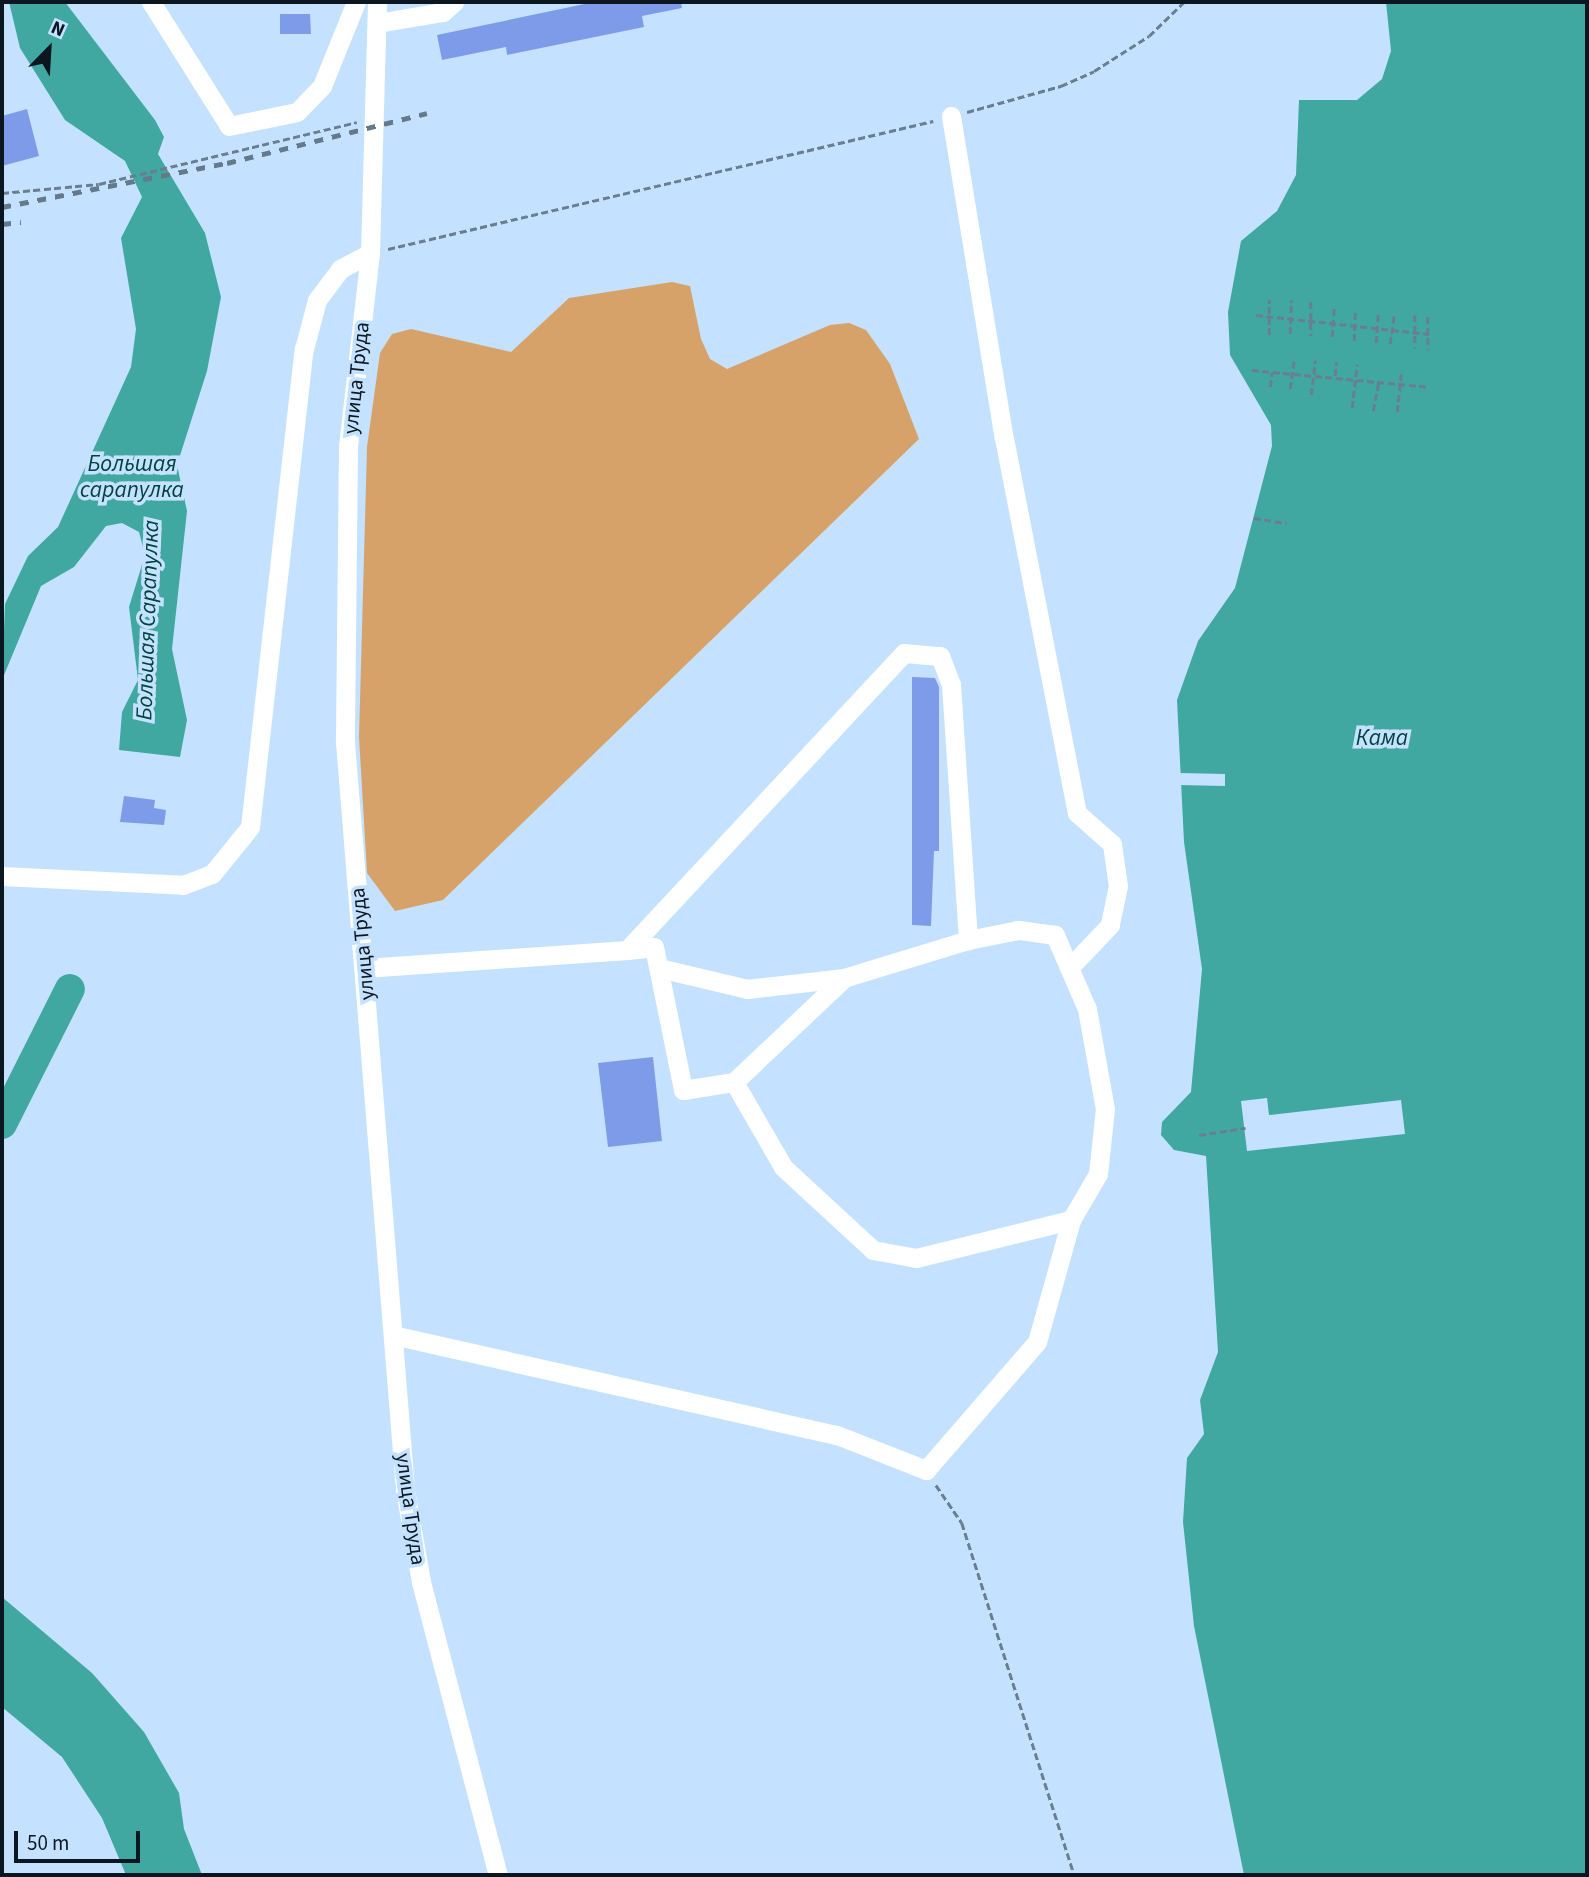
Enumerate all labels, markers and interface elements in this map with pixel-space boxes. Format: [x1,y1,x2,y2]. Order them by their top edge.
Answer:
north arrow [14,14,84,84]
text: N [46,14,69,44]
street label: улица Труда [338,321,374,435]
water label: Большая сарапулка [80,450,184,504]
water label: Большая Сарапулка [131,519,165,721]
water label: Кама [1356,724,1408,752]
street label: улица Труда [345,887,379,1001]
street label: улица Труда [391,1451,431,1567]
scale bar [18,1818,144,1862]
text: 50 m [27,1828,69,1858]

